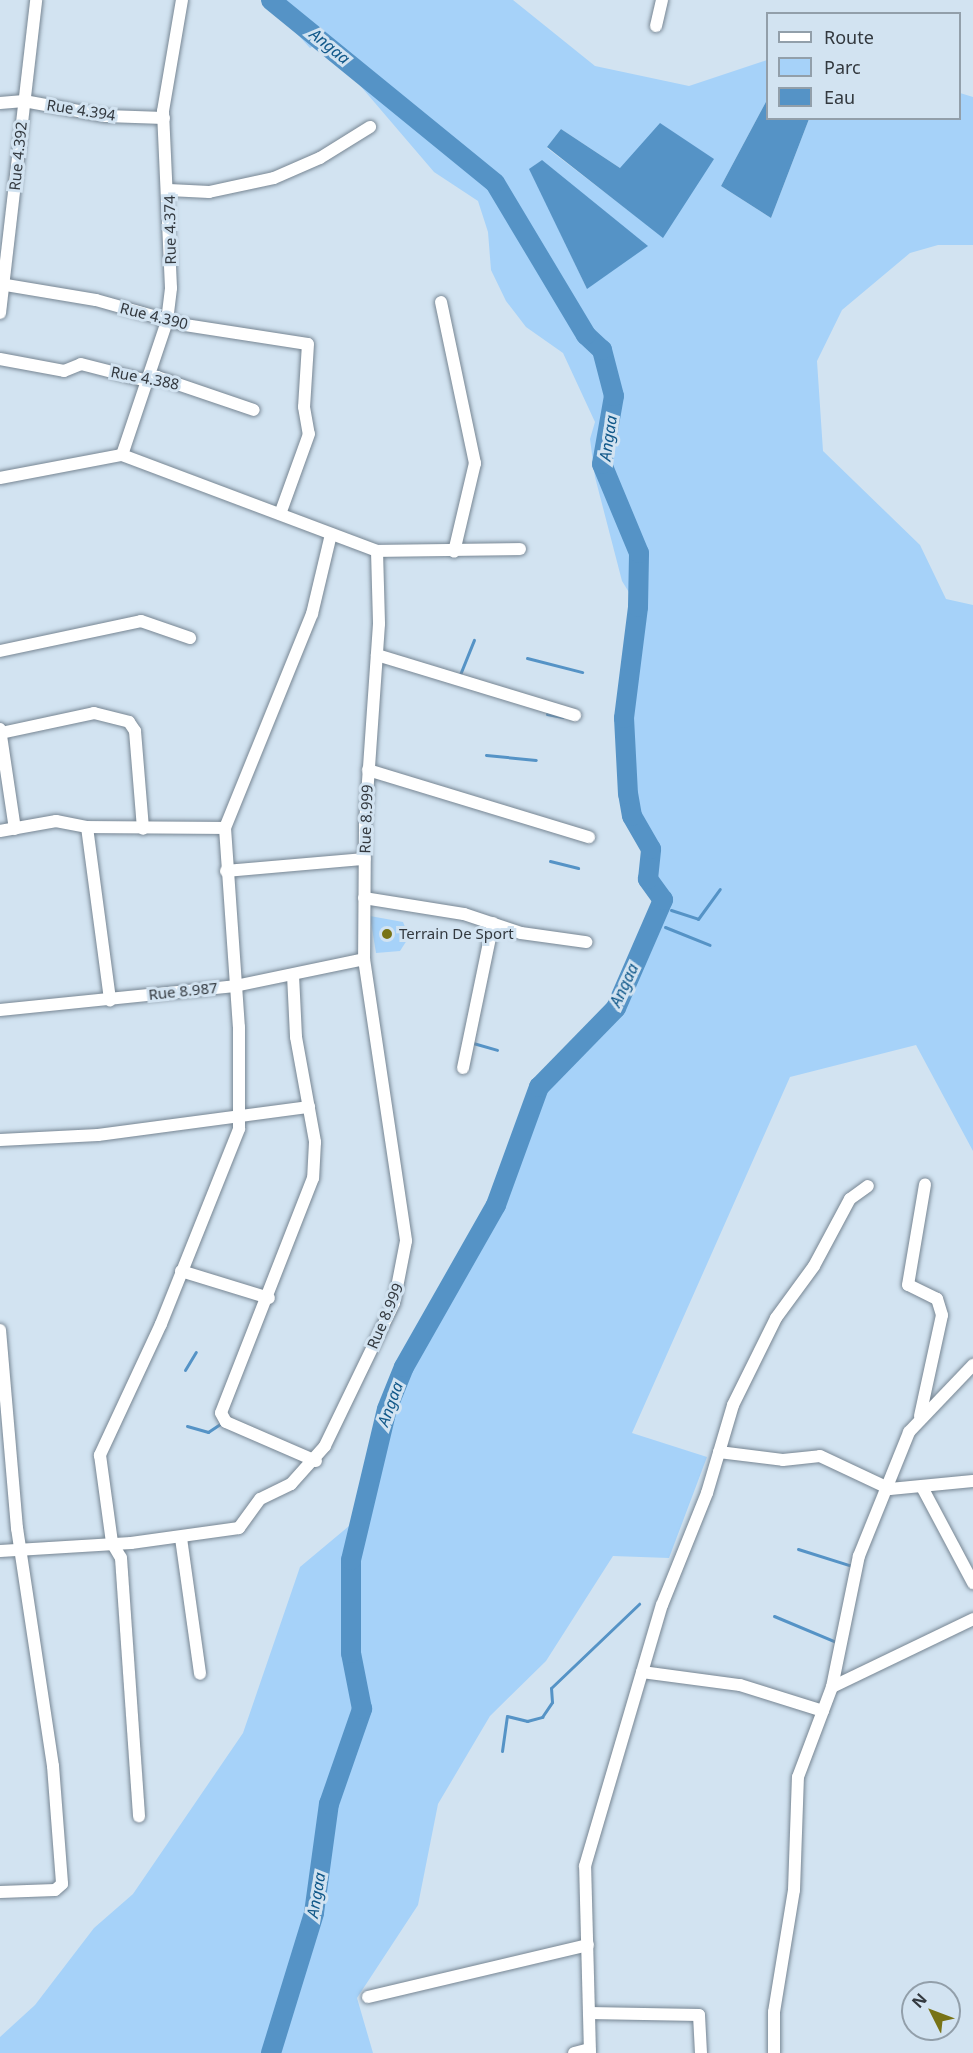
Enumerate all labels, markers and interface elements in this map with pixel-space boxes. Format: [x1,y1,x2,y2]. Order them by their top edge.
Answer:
legend [766,12,961,120]
water label: Angaa [306,24,354,68]
text: Route [824,25,874,49]
text: Parc [824,55,861,79]
text: Eau [824,85,855,109]
street label: Rue 4.394 [45,96,117,124]
street label: Rue 4.392 [5,121,31,191]
street label: Rue 4.374 [160,195,180,265]
street label: Rue 4.390 [118,299,190,333]
street label: Rue 4.388 [109,363,181,393]
water label: Angaa [595,414,621,462]
street label: Rue 8.999 [356,784,376,854]
place label: Terrain De Sport [399,925,514,943]
marker: Terrain De Sport [380,927,394,941]
water label: Angaa [606,960,642,1010]
street label: Rue 8.987 [148,978,218,1004]
street label: Rue 8.999 [363,1281,407,1351]
water label: Angaa [373,1379,407,1429]
water label: Angaa [303,1871,329,1919]
north arrow [901,1981,961,2041]
text: N [907,1988,932,2012]

